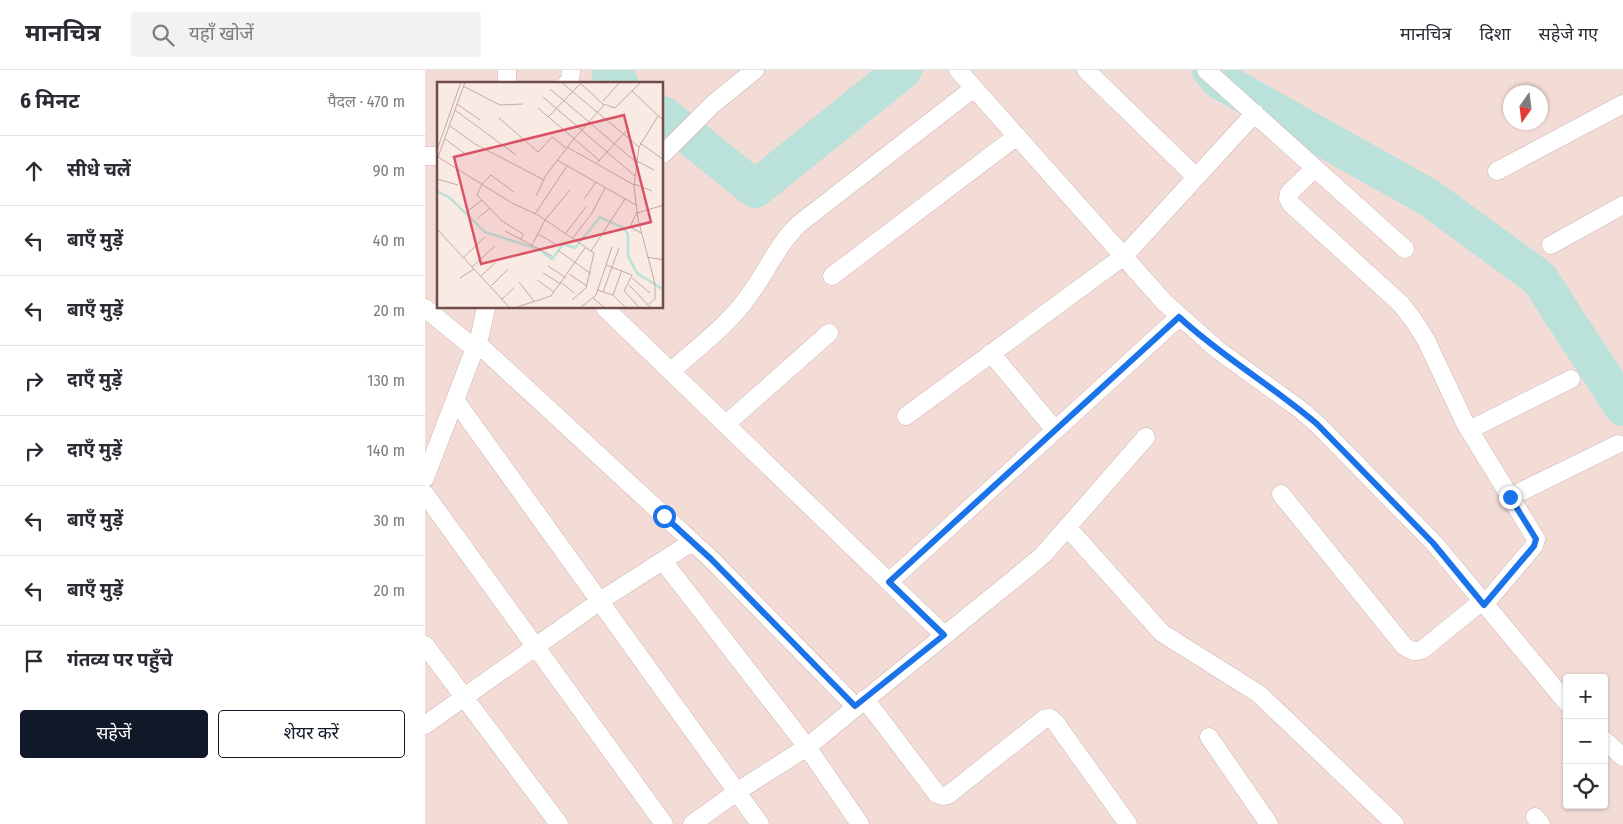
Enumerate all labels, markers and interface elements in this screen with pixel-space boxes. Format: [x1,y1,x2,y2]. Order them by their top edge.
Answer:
search box [131,12,481,57]
text: मानचित्र [25,19,101,47]
icon: search [149,21,177,49]
text: यहाँ खोजें [189,22,254,45]
text: मानचित्र [1400,23,1451,45]
text: दिशा [1479,23,1511,45]
text: सहेजे गए [1539,23,1598,45]
inset map [437,82,664,309]
north arrow [1503,85,1548,130]
text: 6 मिनट [20,88,79,114]
text: पैदल · 470 m [328,92,405,111]
icon: ahead [20,157,48,185]
text: सीधे चलें [67,158,131,181]
text: 90 m [373,161,405,180]
icon: left [20,227,48,255]
text: बाएँ मुड़ें [67,228,123,251]
text: 40 m [373,231,405,250]
icon: left [20,297,48,325]
text: बाएँ मुड़ें [67,298,123,321]
text: 20 m [374,301,405,320]
icon: right [20,367,48,395]
text: दाएँ मुड़ें [67,368,122,391]
text: 130 m [367,371,405,390]
icon: right [20,437,48,465]
text: दाएँ मुड़ें [67,438,122,461]
text: 140 m [367,441,405,460]
route end [1499,486,1522,509]
route start [653,505,676,528]
icon: left [20,507,48,535]
text: बाएँ मुड़ें [67,508,123,531]
text: 30 m [373,511,405,530]
icon: left [20,577,48,605]
text: बाएँ मुड़ें [67,578,123,601]
text: 20 m [374,581,405,600]
icon: arrive [20,647,48,675]
text: गंतव्य पर पहुँचे [67,648,173,671]
map controls [1563,674,1608,809]
button: + [1563,674,1608,719]
button: सहेजें [20,710,208,758]
button: शेयर करें [218,710,405,758]
button: − [1563,719,1608,764]
button: locate [1563,764,1608,809]

